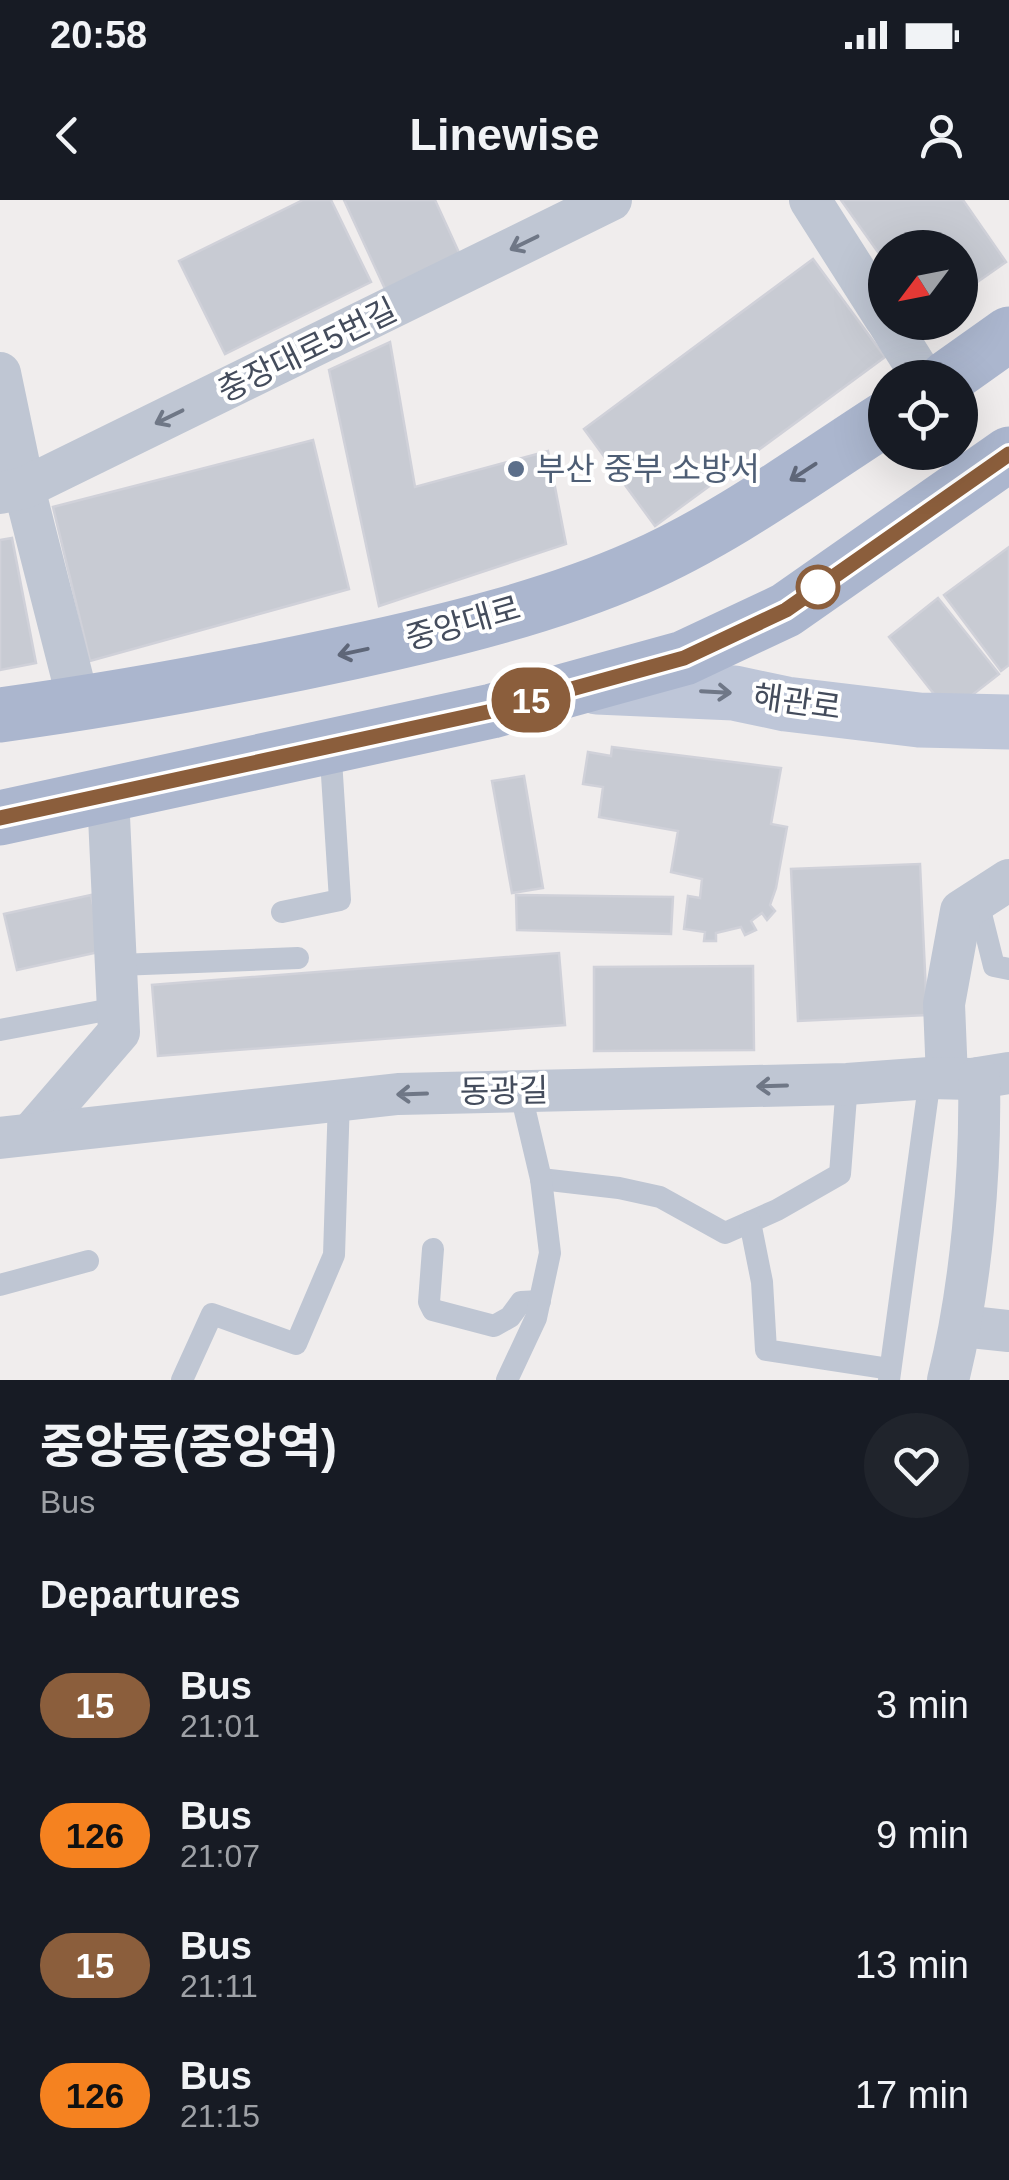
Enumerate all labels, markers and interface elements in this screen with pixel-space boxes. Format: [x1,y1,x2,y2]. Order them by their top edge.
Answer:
text: 20:58 [50,14,147,56]
icon: back [40,108,95,163]
icon: person [914,108,969,163]
text: Linewise [409,109,600,160]
north arrow [868,230,978,340]
map controls [868,230,978,470]
one-way arrow [510,234,539,253]
street label: 충장대로5번길 [212,291,402,409]
button: locate [868,360,978,470]
one-way arrow [155,408,185,427]
place label: 부산 중부 소방서 [536,451,760,487]
marker: 부산 중부 소방서 [505,458,527,480]
one-way arrow [790,462,818,483]
unlabelled marker [797,566,839,608]
street label: 중앙대로 [401,589,525,657]
one-way arrow [338,643,370,662]
line badge: 15 [486,668,576,732]
street label: 해관로 [751,678,843,726]
text: 15 [512,681,550,720]
one-way arrow [700,683,732,702]
street label: 동광길 [460,1072,548,1110]
one-way arrow [757,1077,789,1096]
one-way arrow [397,1084,429,1103]
button: heart [864,1413,969,1518]
text: 중앙동(중앙역) [40,1420,337,1473]
text: Bus [40,1484,95,1520]
text: Departures [40,1574,241,1616]
text: Bus [180,1665,252,1707]
text: 3 min [876,1684,969,1726]
text: 15 [76,1686,114,1725]
text: 21:01 [180,1708,260,1744]
text: Bus [180,1795,252,1837]
text: 9 min [876,1814,969,1856]
text: 126 [66,1816,124,1855]
text: 21:07 [180,1838,260,1874]
text: Bus [180,1925,252,1967]
text: 13 min [855,1944,969,1986]
text: 15 [76,1946,114,1985]
text: 21:11 [180,1968,258,2004]
text: Bus [180,2055,252,2097]
text: 17 min [855,2074,969,2116]
text: 126 [66,2076,124,2115]
text: 21:15 [180,2098,260,2134]

